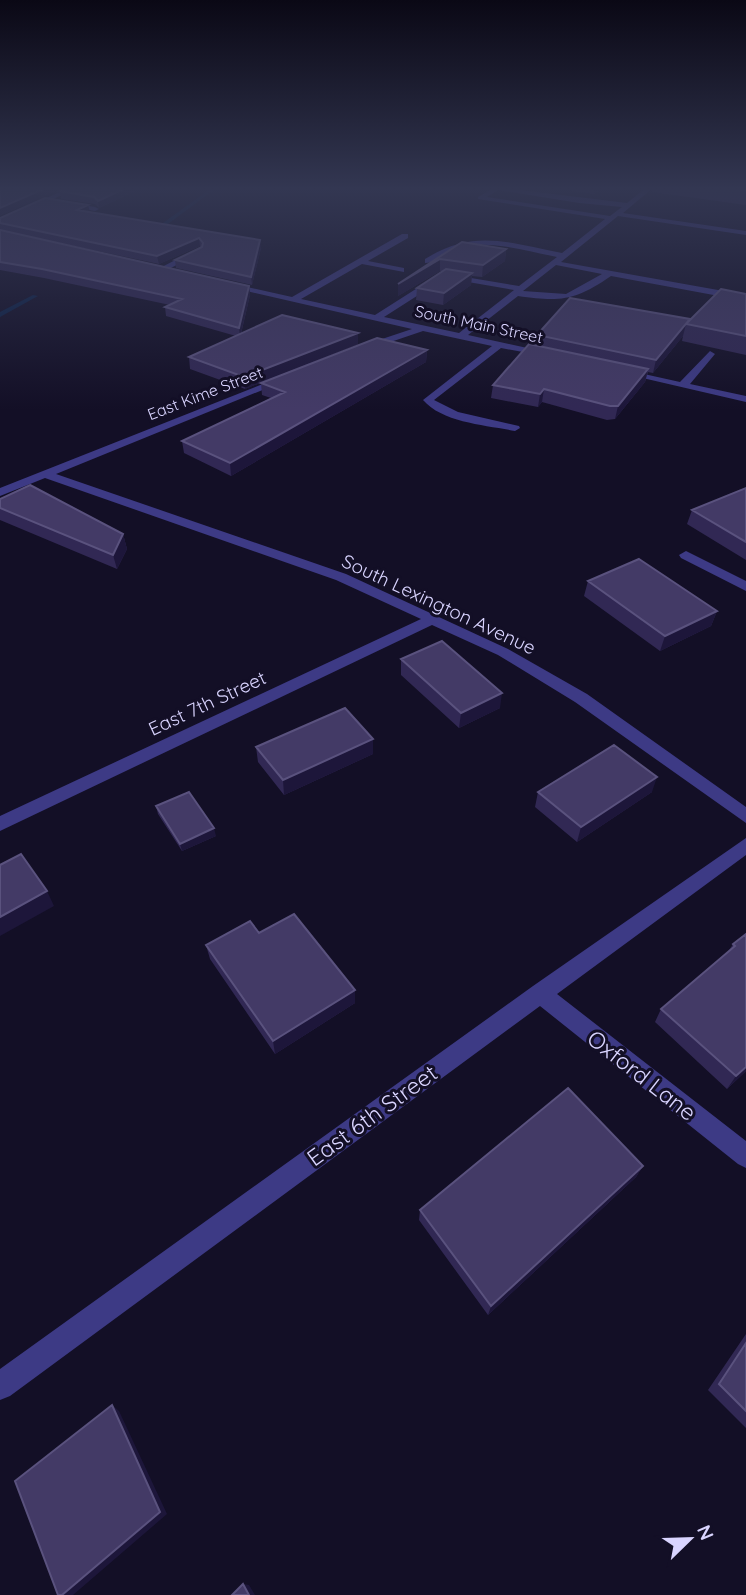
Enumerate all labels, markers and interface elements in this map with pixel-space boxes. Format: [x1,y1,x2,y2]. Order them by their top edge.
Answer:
street label: South Main Street [413,301,545,347]
street label: East Kime Street [144,362,266,424]
street label: South Lexington Avenue [338,549,540,659]
street label: East 7th Street [144,665,270,741]
street label: Oxford Lane [582,1023,702,1127]
street label: East 6th Street [301,1058,443,1172]
north arrow [655,1504,725,1574]
text: N [692,1521,719,1543]

